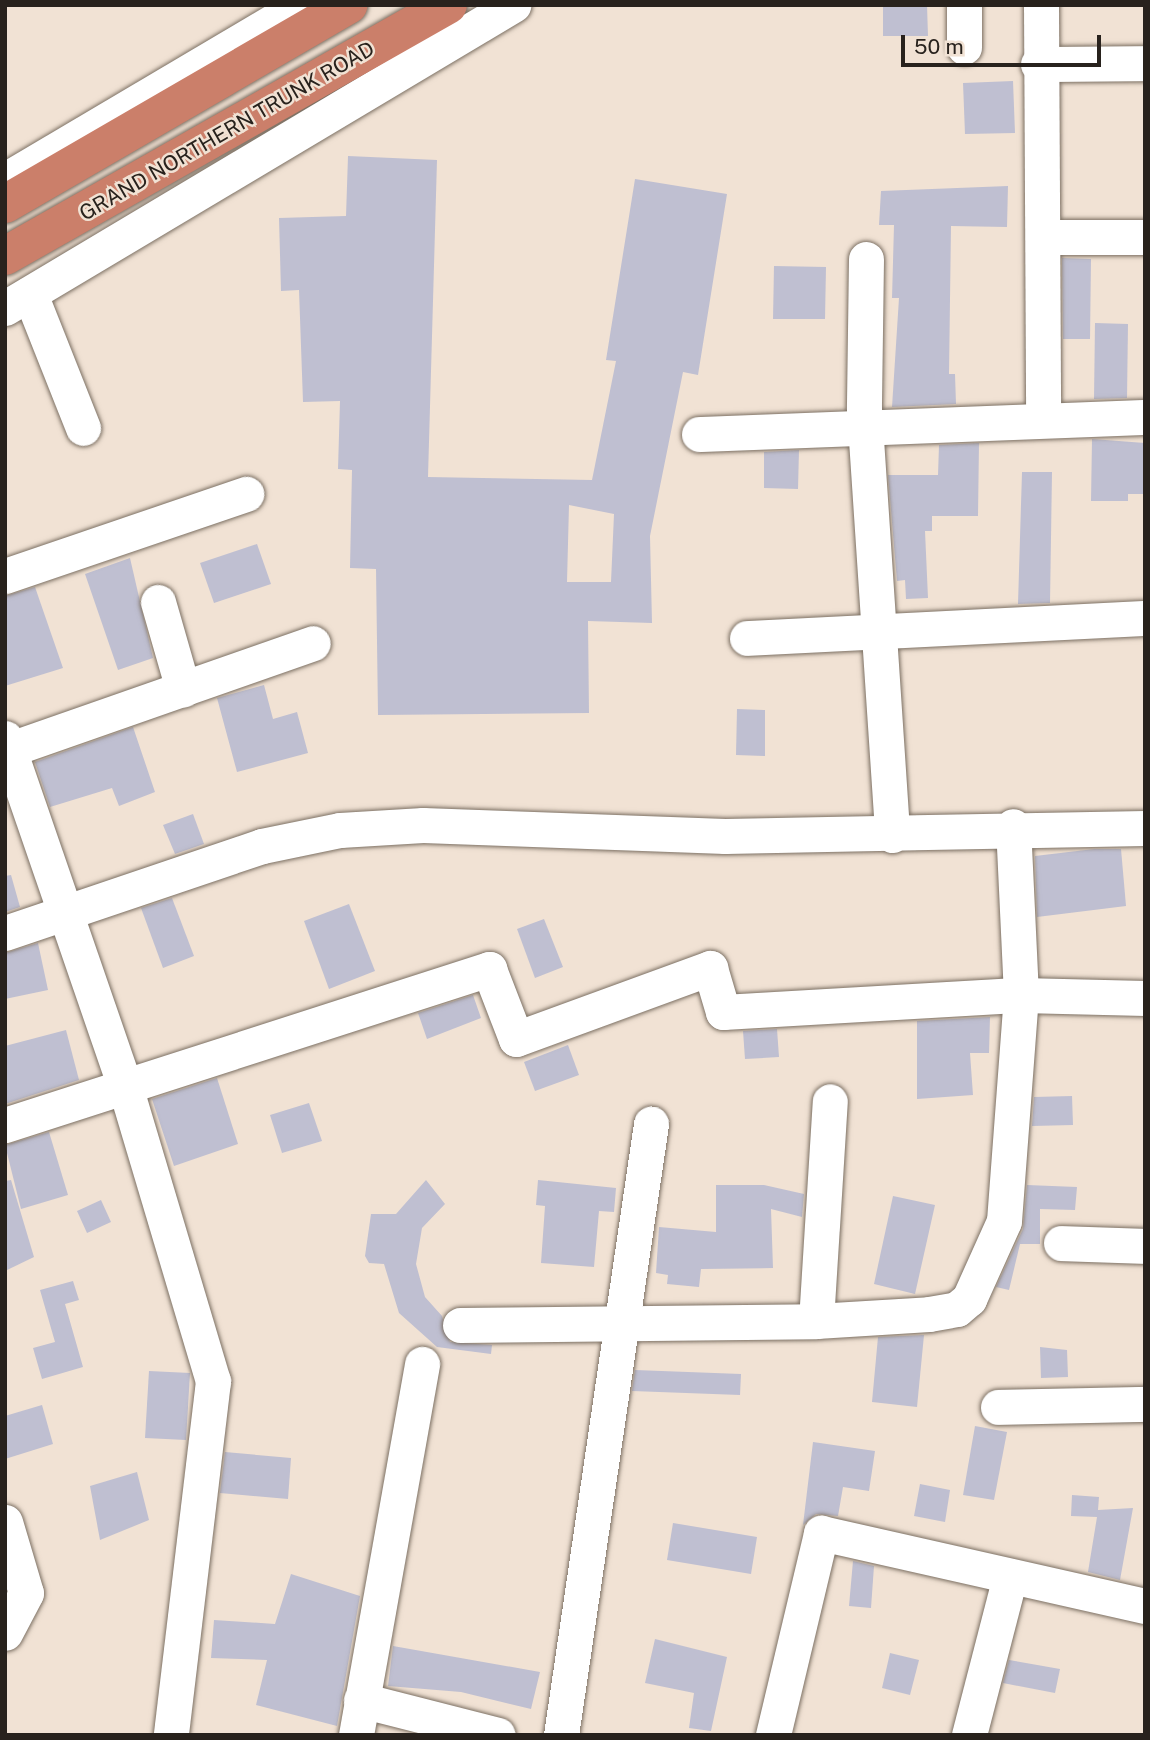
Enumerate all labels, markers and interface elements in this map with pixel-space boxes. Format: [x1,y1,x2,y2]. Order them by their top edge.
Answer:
scale bar [905,21,1104,65]
text: 50 m [914,34,964,59]
street label: GRAND NORTHERN TRUNK ROAD [75,36,379,226]

